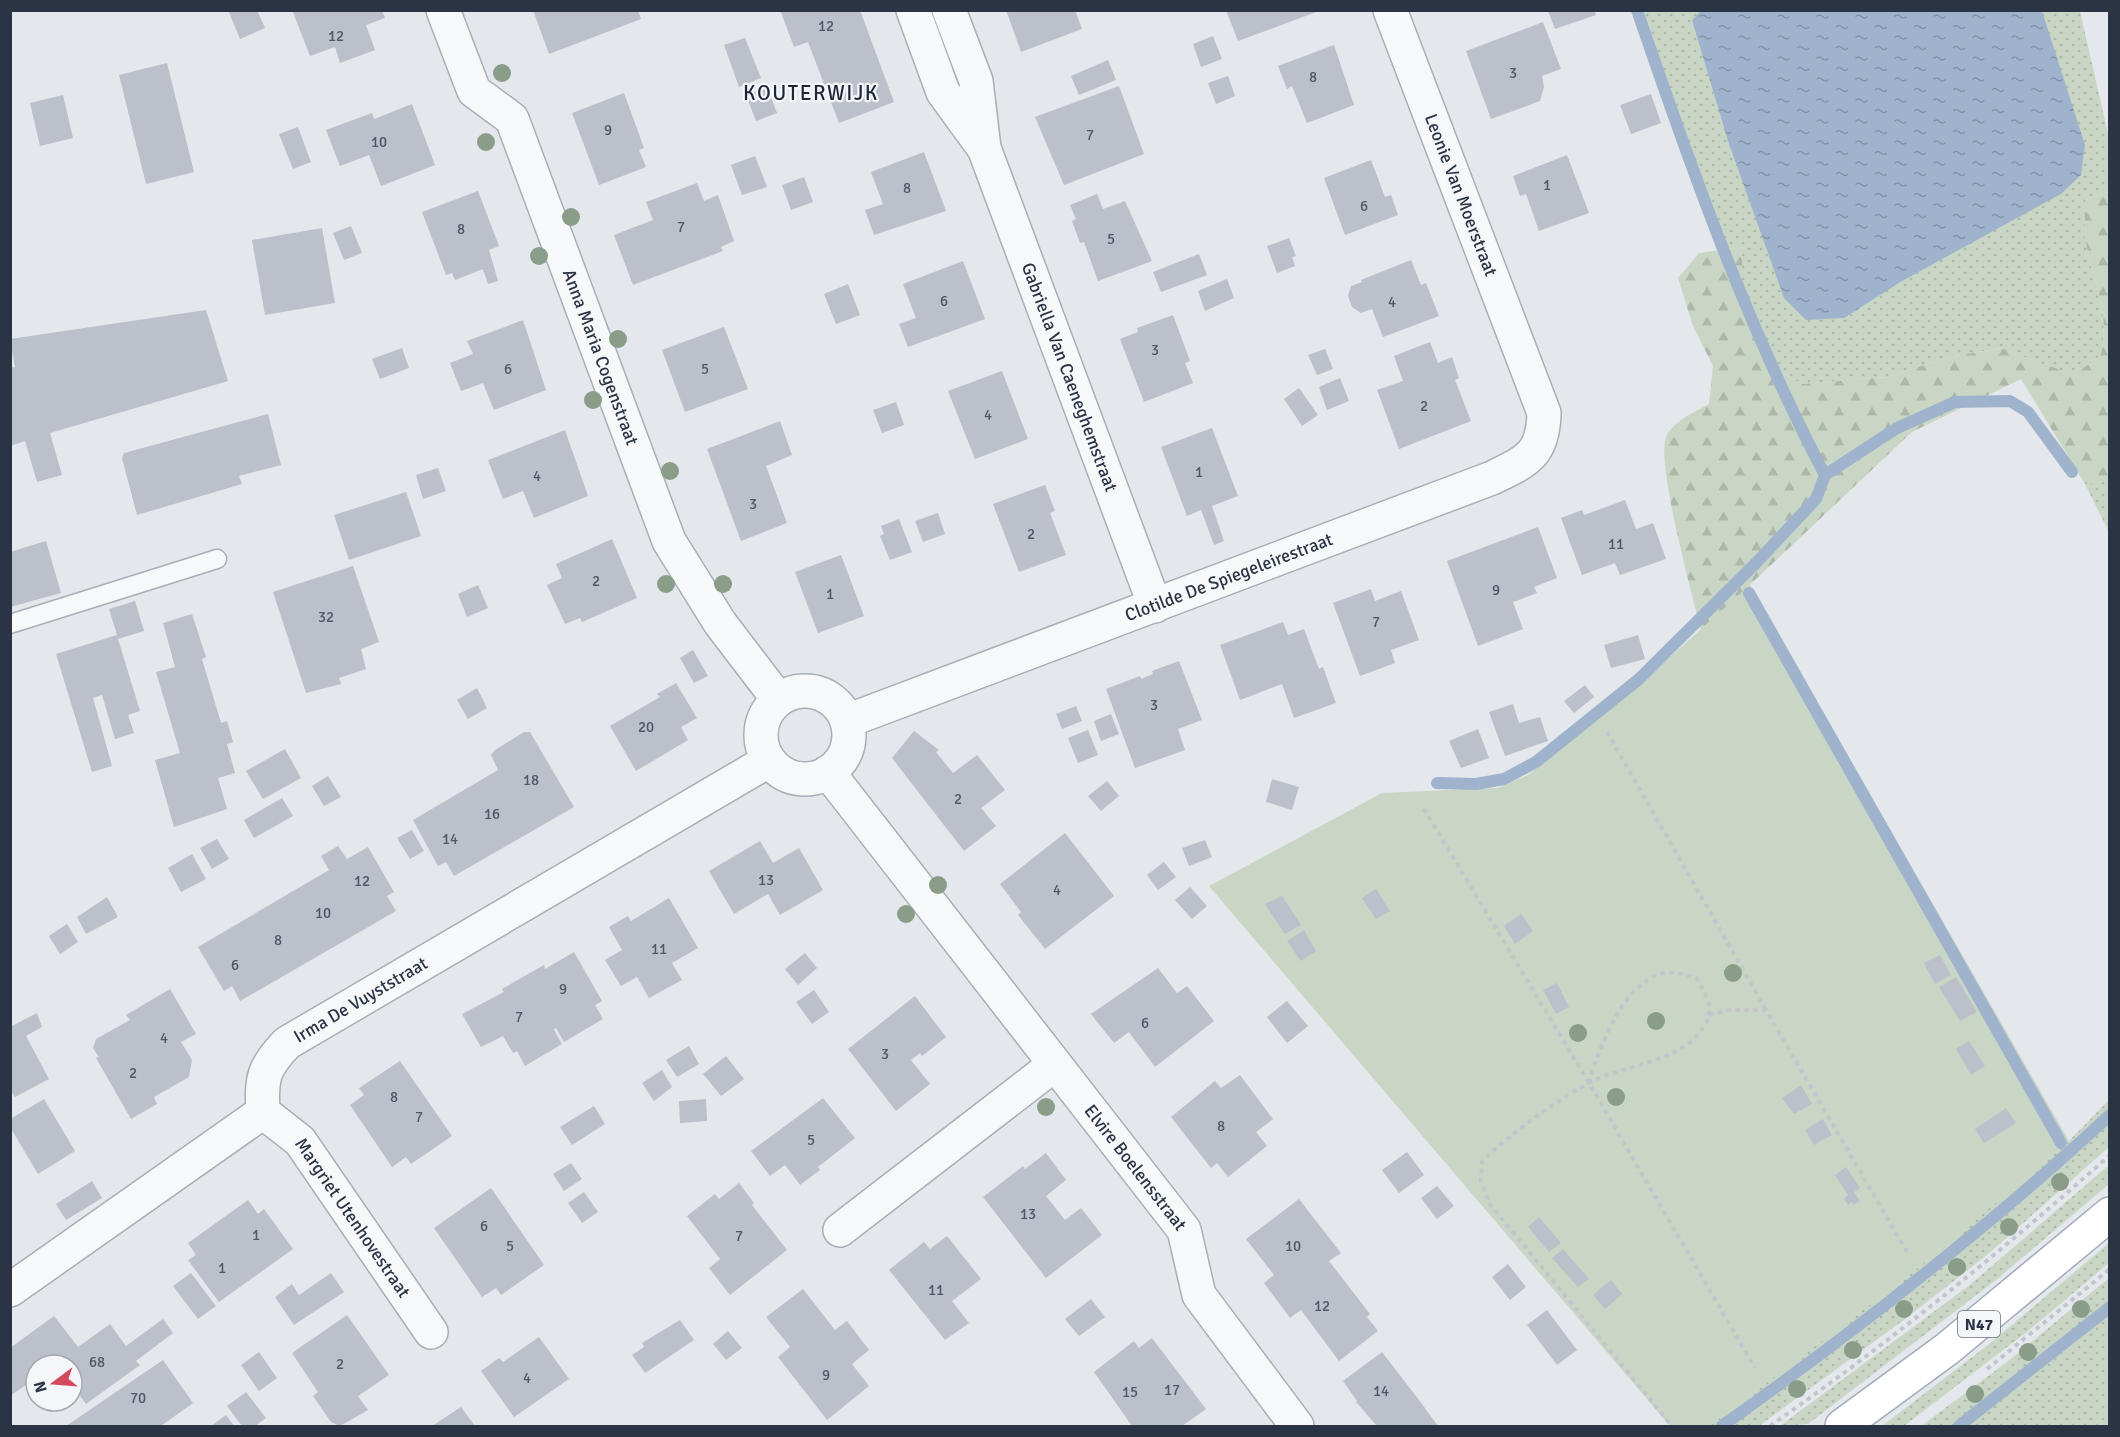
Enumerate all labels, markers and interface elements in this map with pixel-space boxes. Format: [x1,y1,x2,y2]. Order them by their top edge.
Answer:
house number: 12 [818,17,834,35]
house number: 12 [328,27,344,45]
house number: 3 [1509,64,1517,82]
house number: 8 [1309,68,1317,86]
district label: KOUTERWIJK [743,80,879,106]
street label: Leonie Van Moerstraat [1420,111,1502,279]
house number: 9 [604,121,612,139]
house number: 7 [1086,126,1094,144]
house number: 10 [371,133,387,151]
house number: 1 [1543,176,1551,194]
house number: 8 [903,179,911,197]
house number: 6 [1360,197,1368,215]
house number: 7 [677,218,685,236]
house number: 8 [457,220,465,238]
house number: 5 [1107,230,1115,248]
street label: Gabriella Van Caeneghemstraat [1017,260,1122,495]
street label: Anna Maria Cogenstraat [558,266,643,448]
house number: 6 [940,292,948,310]
house number: 4 [1388,293,1396,311]
house number: 3 [1151,341,1159,359]
house number: 6 [504,360,512,378]
house number: 5 [701,360,709,378]
house number: 2 [1420,397,1428,415]
house number: 4 [984,406,992,424]
house number: 1 [1195,463,1203,481]
house number: 4 [533,467,541,485]
house number: 3 [749,495,757,513]
house number: 2 [1027,525,1035,543]
street label: Clotilde De Spiegeleirestraat [1122,528,1336,626]
house number: 11 [1608,535,1624,553]
house number: 2 [592,572,600,590]
house number: 9 [1492,581,1500,599]
house number: 1 [826,585,834,603]
house number: 32 [318,608,334,626]
house number: 7 [1372,613,1380,631]
house number: 3 [1150,696,1158,714]
house number: 20 [638,718,654,736]
house number: 18 [523,771,539,789]
house number: 2 [954,790,962,808]
house number: 16 [484,805,500,823]
house number: 14 [442,830,458,848]
house number: 13 [758,871,774,889]
house number: 12 [354,872,370,890]
house number: 4 [1053,881,1061,899]
house number: 10 [315,904,331,922]
house number: 8 [274,931,282,949]
house number: 11 [651,940,667,958]
street label: Irma De Vuyststraat [290,952,431,1048]
house number: 6 [231,956,239,974]
house number: 9 [559,980,567,998]
house number: 7 [515,1008,523,1026]
house number: 6 [1141,1014,1149,1032]
house number: 4 [160,1029,168,1047]
house number: 3 [881,1045,889,1063]
house number: 2 [129,1064,137,1082]
house number: 8 [390,1088,398,1106]
street label: Elvire Boelensstraat [1080,1100,1191,1235]
house number: 7 [415,1108,423,1126]
house number: 8 [1217,1117,1225,1135]
house number: 5 [807,1131,815,1149]
street label: Margriet Utenhovestraat [290,1134,415,1302]
house number: 13 [1020,1205,1036,1223]
house number: 6 [480,1217,488,1235]
house number: 1 [252,1226,260,1244]
house number: 7 [735,1227,743,1245]
house number: 5 [506,1237,514,1255]
house number: 10 [1285,1237,1301,1255]
house number: 1 [218,1259,226,1277]
house number: 11 [928,1281,944,1299]
house number: 12 [1314,1297,1330,1315]
road number: N47 [1958,1311,2000,1337]
north arrow [24,1353,84,1413]
house number: 68 [89,1353,105,1371]
house number: 2 [336,1355,344,1373]
house number: 9 [822,1366,830,1384]
house number: 4 [523,1369,531,1387]
text: N [29,1379,52,1395]
house number: 17 [1164,1381,1180,1399]
house number: 14 [1373,1382,1389,1400]
house number: 15 [1122,1383,1138,1401]
house number: 70 [130,1389,146,1407]

